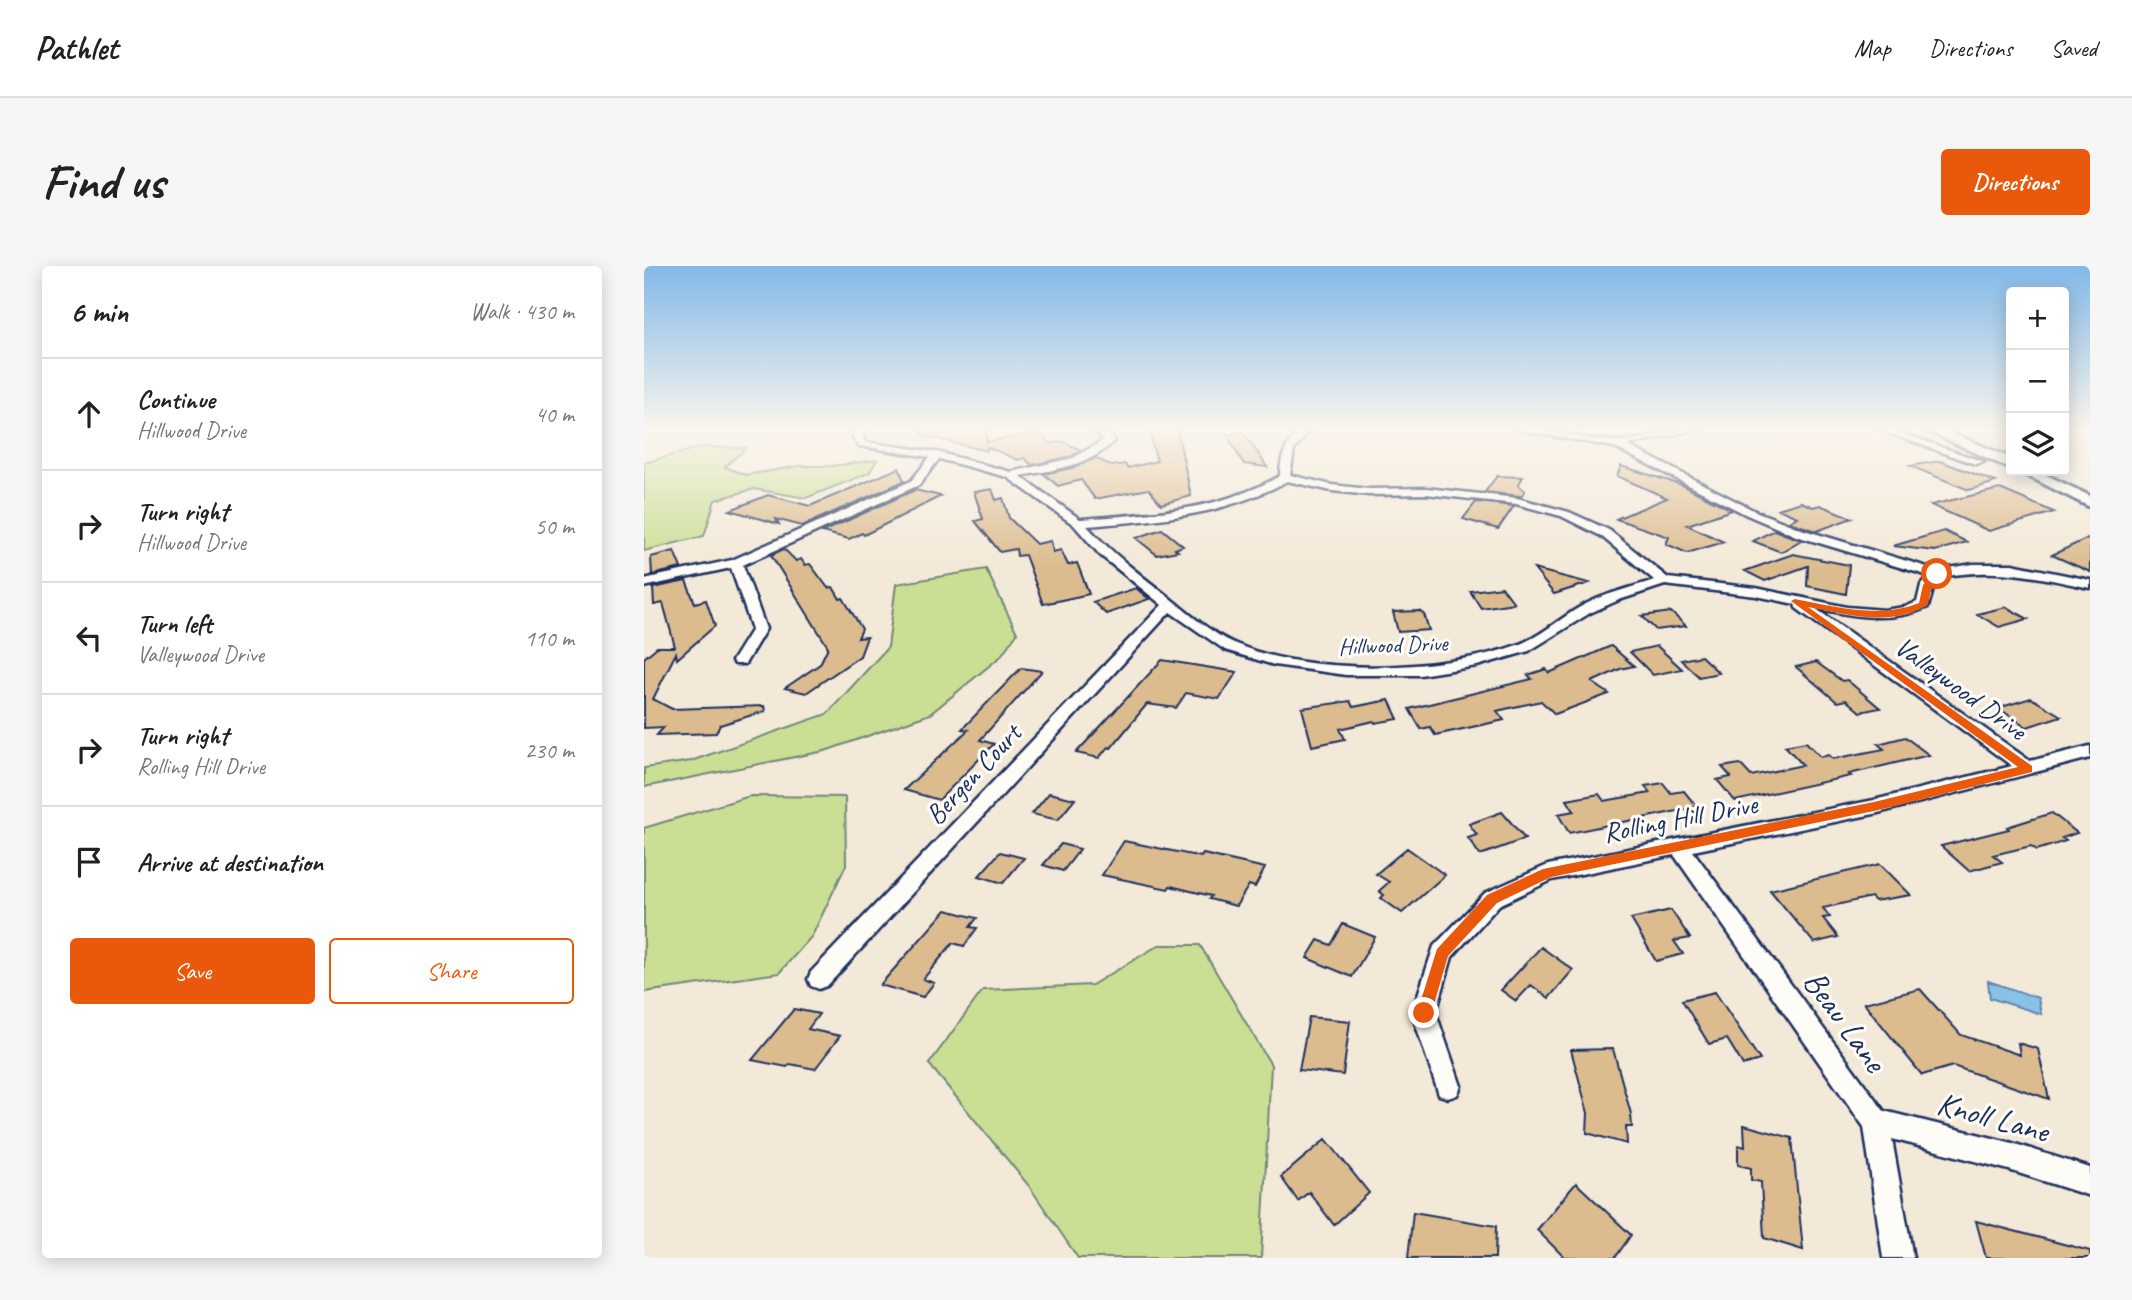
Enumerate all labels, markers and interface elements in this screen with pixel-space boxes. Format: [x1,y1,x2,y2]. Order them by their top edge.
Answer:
text: Pathlet [35,27,118,69]
text: Map [1854,33,1891,63]
text: Directions [1929,33,2012,63]
text: Saved [2050,33,2097,63]
button: Directions [1941,149,2090,215]
text: Find us [42,151,164,213]
map controls [2006,287,2069,476]
button: + [2006,287,2069,350]
text: 6 min [70,293,128,331]
text: Walk · 430 m [470,297,574,326]
button: − [2006,350,2069,413]
text: Continue [137,383,215,416]
icon: ahead [70,395,108,433]
text: 40 m [535,400,574,429]
button: layers [2006,413,2069,476]
text: Hillwood Drive [137,416,246,445]
text: Turn right [137,495,228,528]
icon: right [70,507,108,545]
text: 50 m [535,512,574,541]
text: Hillwood Drive [137,528,246,557]
route start [1921,558,1952,589]
text: Turn left [137,607,212,640]
icon: left [70,619,108,657]
text: 110 m [525,624,574,653]
street label: Valleywood Drive [1888,628,2035,749]
street label: Hillwood Drive [1338,629,1449,661]
text: Valleywood Drive [137,640,264,669]
street label: Bergen Court [918,714,1030,832]
text: Turn right [137,719,228,752]
icon: right [70,731,108,769]
text: 230 m [525,736,574,765]
text: Rolling Hill Drive [137,752,265,781]
street label: Rolling Hill Drive [1600,786,1762,850]
icon: arrive [70,843,108,881]
text: Arrive at destination [137,846,323,879]
button: Save [70,938,315,1004]
button: Share [329,938,574,1004]
street label: Beau Lane [1794,962,1897,1082]
route end [1408,997,1439,1028]
street label: Knoll Lane [1933,1082,2056,1153]

